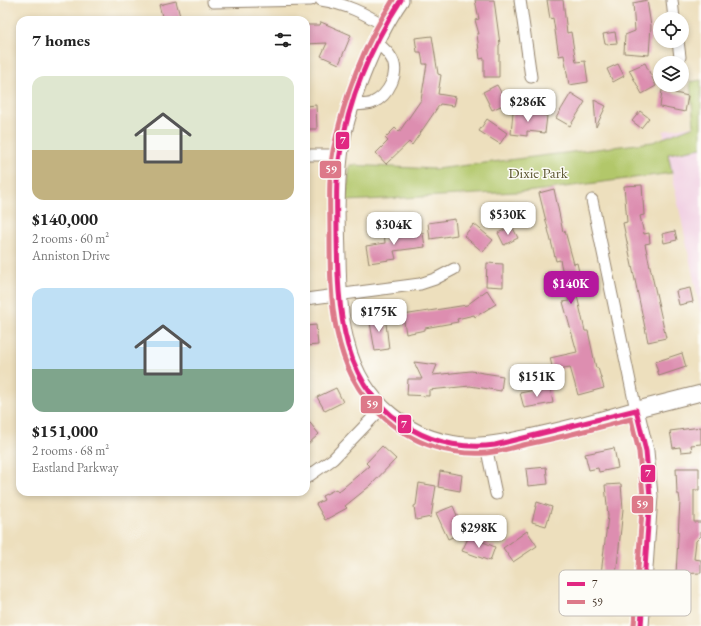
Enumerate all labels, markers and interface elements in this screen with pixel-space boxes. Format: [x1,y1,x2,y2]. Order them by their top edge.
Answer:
map controls [653,12,689,92]
button: locate [653,12,689,48]
text: 7 homes [32,29,90,51]
icon: filters [272,29,294,51]
button: layers [653,56,689,92]
pin: $286K [500,89,556,123]
text: $286K [510,93,546,110]
icon: home [127,102,199,174]
line badge: 7 [335,131,350,150]
text: 7 [340,133,346,147]
line badge: 59 [319,160,342,179]
text: 59 [325,162,337,176]
park label: Dixie Park [508,163,569,182]
pin: $530K [480,202,536,236]
text: $530K [490,206,526,223]
text: $140,000 [32,208,98,230]
pin: $304K [366,212,422,246]
text: $304K [376,216,412,233]
text: 2 rooms · 60 m² [32,230,109,247]
text: Anniston Drive [32,247,110,264]
pin: $140K [543,271,599,305]
text: $140K [553,275,589,292]
pin: $175K [351,299,407,333]
text: $175K [361,303,397,320]
icon: home [127,314,199,386]
pin: $151K [509,364,565,398]
text: $151K [519,368,555,385]
line badge: 59 [360,395,383,414]
text: 59 [366,397,378,411]
line badge: 7 [397,414,412,434]
text: 7 [401,417,407,431]
text: $151,000 [32,420,98,442]
text: 2 rooms · 68 m² [32,442,109,459]
text: Eastland Parkway [32,459,118,476]
line badge: 7 [640,464,656,483]
text: 7 [645,466,651,480]
line badge: 59 [631,495,654,514]
text: 59 [636,497,648,511]
pin: $298K [451,515,507,549]
text: $298K [461,519,497,536]
legend [559,570,691,616]
text: 7 [592,577,598,591]
text: 59 [592,595,603,609]

